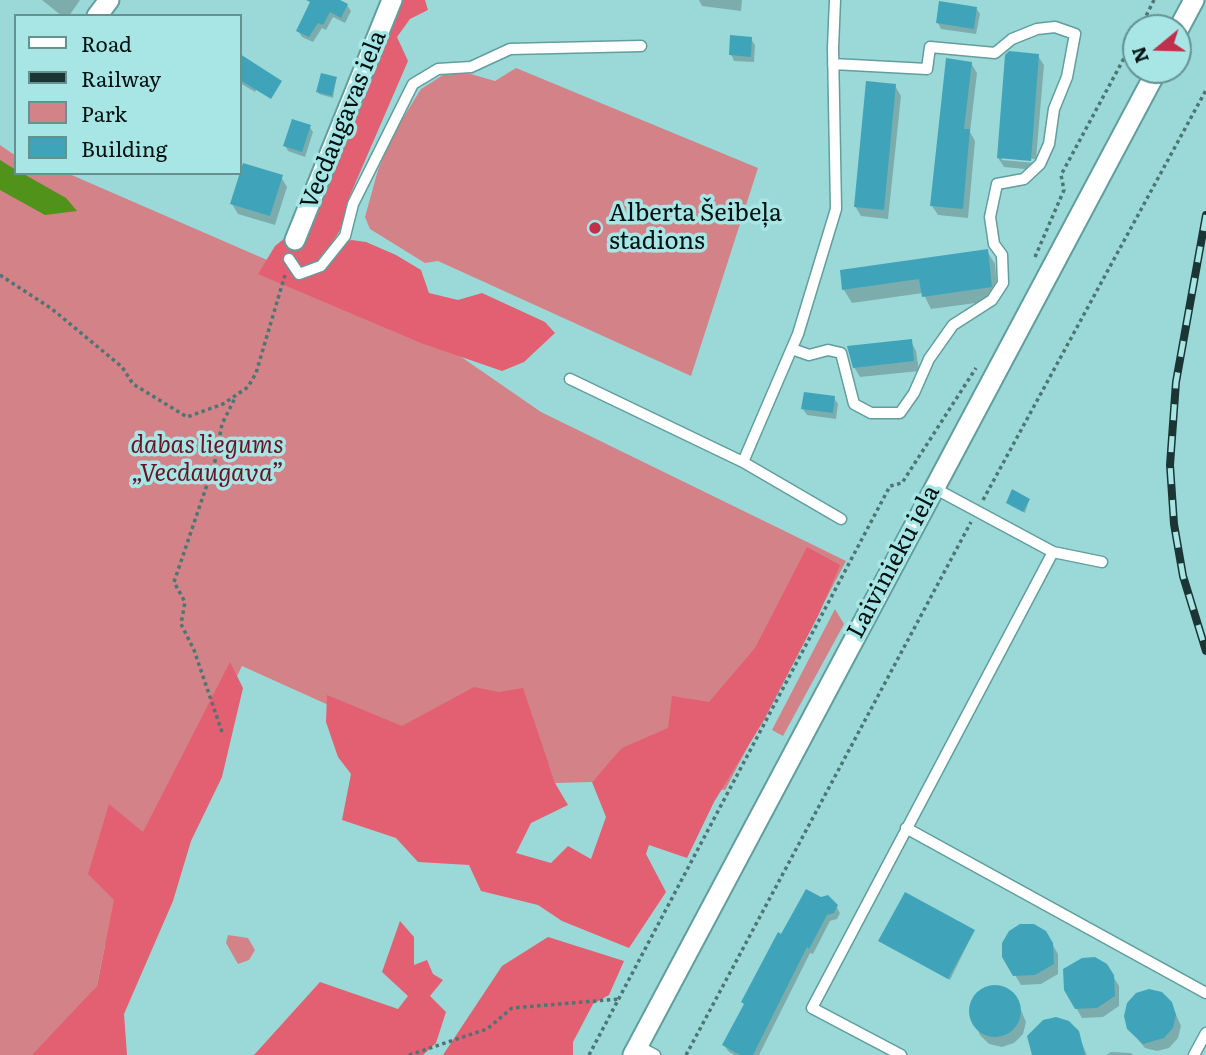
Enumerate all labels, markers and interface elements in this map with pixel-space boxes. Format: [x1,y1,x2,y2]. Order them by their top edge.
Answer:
legend [14,14,242,175]
north arrow [1122,14,1192,84]
street label: Vecdaugavas iela [295,26,393,214]
text: Road [81,27,132,58]
text: N [1123,43,1155,67]
text: Railway [81,62,161,93]
text: Park [81,97,127,128]
text: Building [81,132,167,163]
place label: Alberta Šeibeļa stadions [609,200,782,256]
marker: Alberta Šeibeļa stadions [587,220,603,236]
park label: dabas liegums „Vecdaugava” [131,432,283,488]
street label: Laivinieku iela [842,481,946,643]

